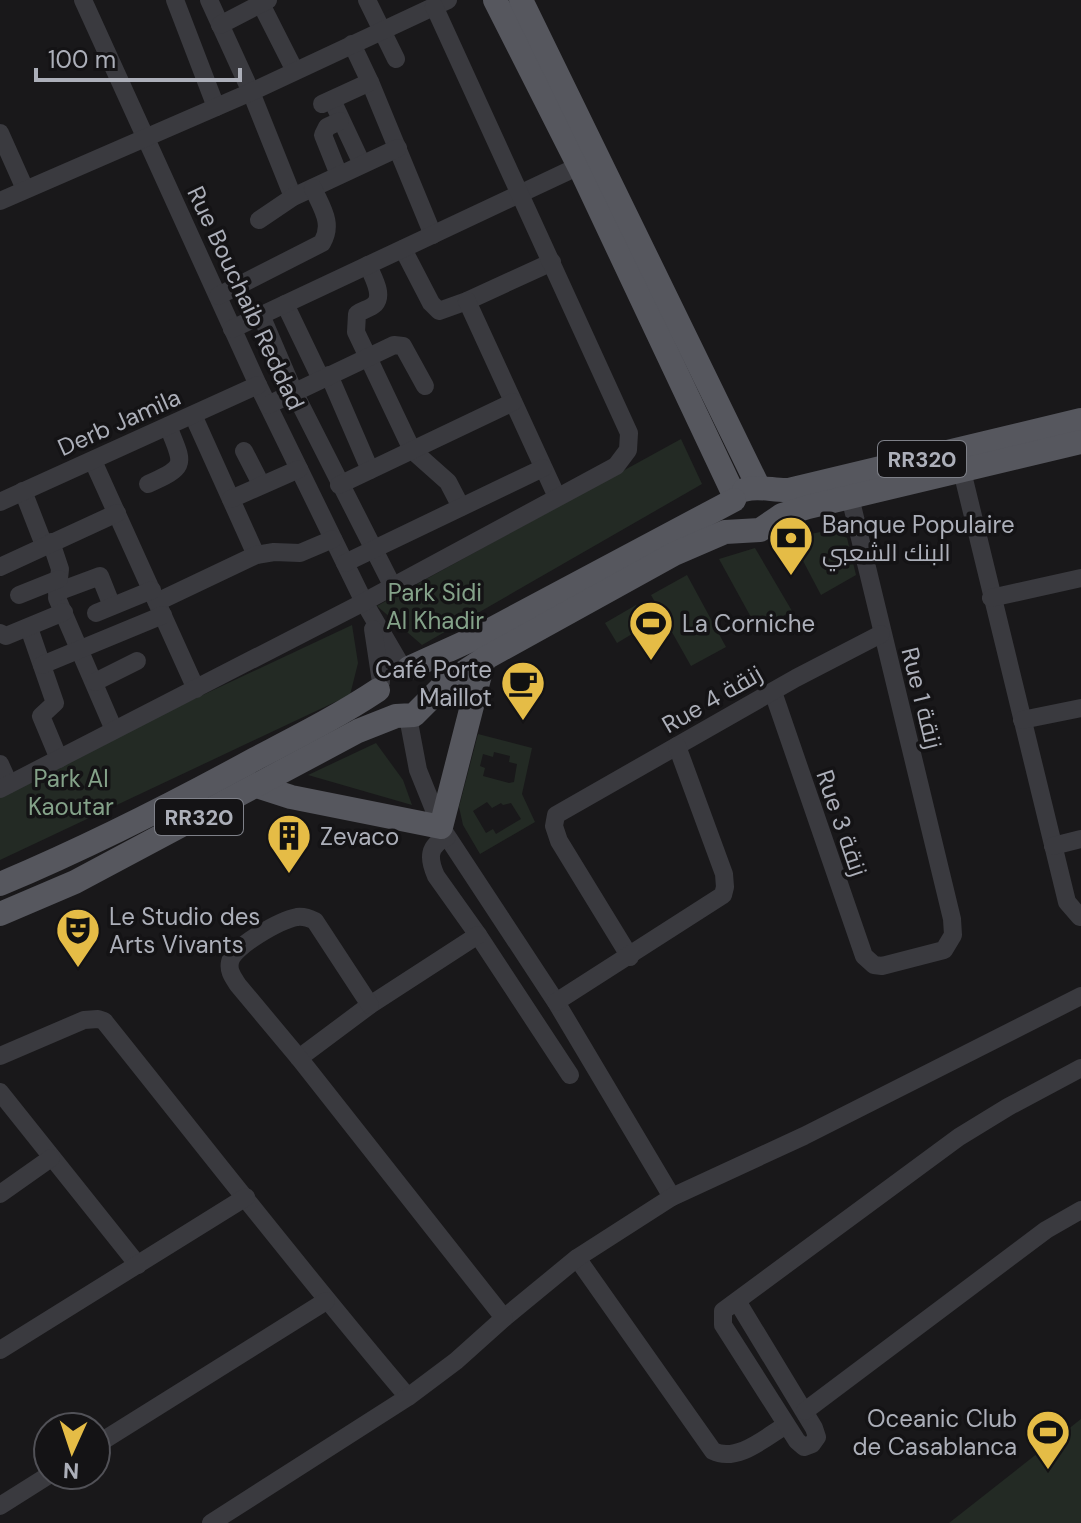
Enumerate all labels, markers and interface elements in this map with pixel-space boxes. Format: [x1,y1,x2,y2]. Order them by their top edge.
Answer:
scale bar [36,32,240,82]
text: 100 m [48,44,116,75]
street label: Rue Bouchaib Reddad [180,181,312,415]
street label: Derb Jamila [53,381,185,463]
road number: RR320 [878,441,966,477]
place label: Banque Populaire البنك الشعبي [822,509,1015,572]
bank icon: Banque Populaire البنك الشعبي [767,514,815,577]
park label: Park Sidi Al Khadir [386,577,484,636]
sports icon: La Corniche [627,599,675,662]
place label: La Corniche [682,608,815,639]
street label: Rue 1 زنقة [894,644,950,752]
place label: Café Porte Maillot [375,654,492,713]
street label: Rue 4 زنقة [656,658,768,740]
cafe icon: Café Porte Maillot [499,659,547,722]
park label: Park Al Kaoutar [28,763,114,822]
street label: Rue 3 زنقة [809,766,875,880]
road number: RR320 [155,799,243,835]
building icon: Zevaco [265,812,313,875]
place label: Zevaco [320,821,399,852]
place label: Le Studio des Arts Vivants [109,901,260,960]
theatre icon: Le Studio des Arts Vivants [54,906,102,969]
place label: Oceanic Club de Casablanca [853,1403,1017,1462]
sports icon: Oceanic Club de Casablanca [1024,1408,1072,1471]
north arrow [32,1411,112,1491]
text: N [62,1456,80,1485]

